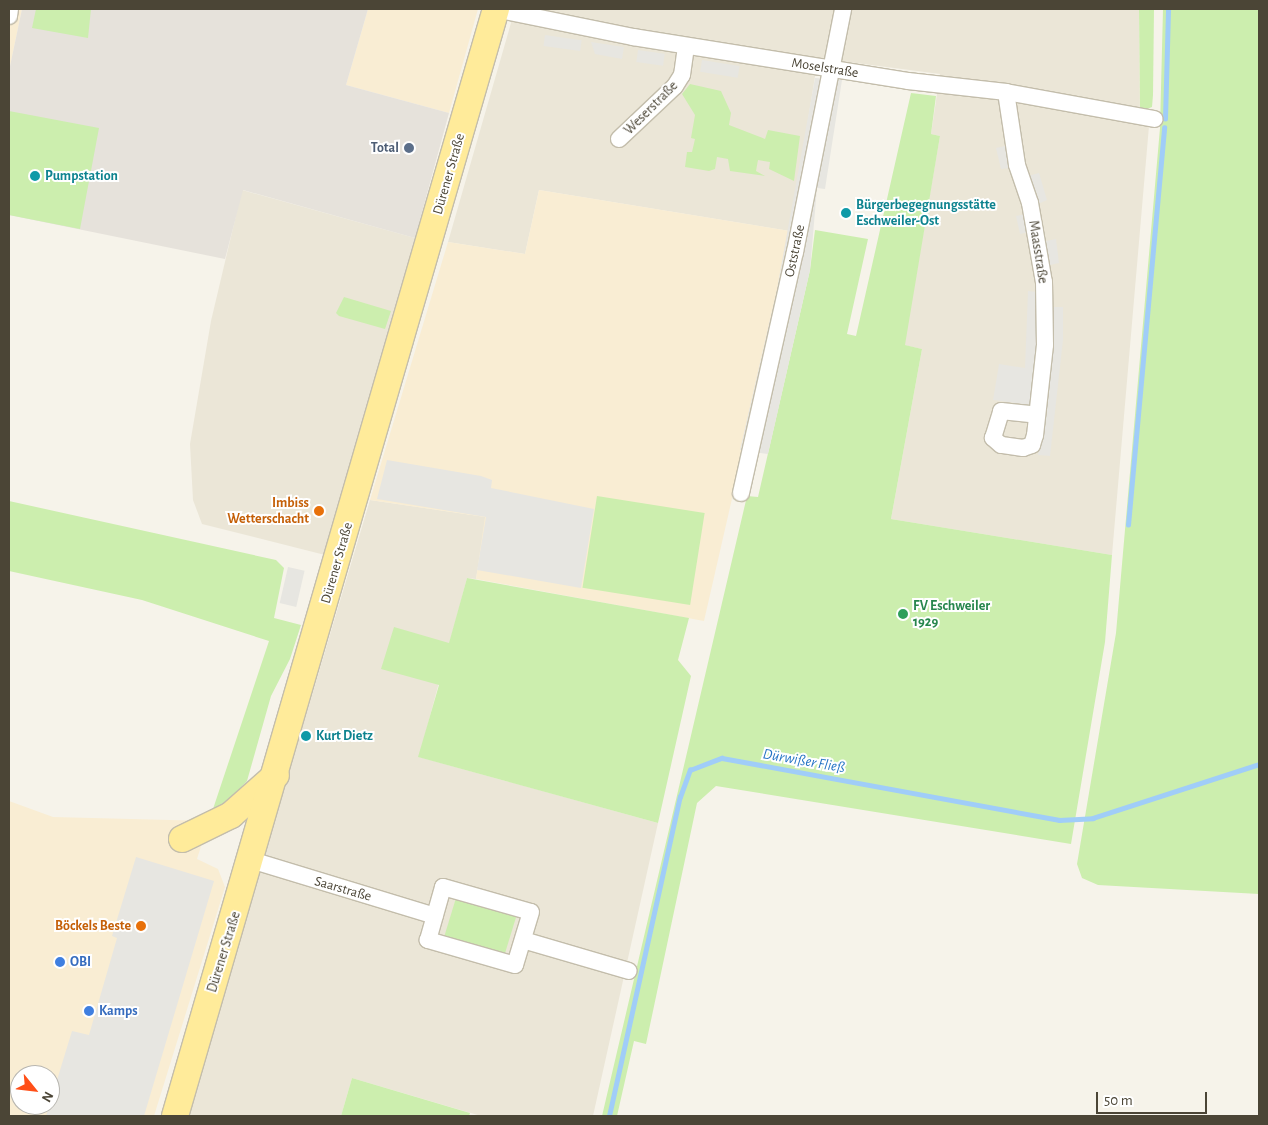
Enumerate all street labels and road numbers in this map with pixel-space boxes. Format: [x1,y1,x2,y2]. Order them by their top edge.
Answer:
street label: Moselstraße [790,54,860,82]
street label: Weserstraße [621,78,681,138]
street label: Dürener Straße [429,131,469,217]
street label: Maasstraße [1025,219,1051,285]
street label: Oststraße [781,223,809,279]
street label: Dürener Straße [317,520,357,606]
street label: Saarstraße [313,873,373,905]
street label: Dürener Straße [204,910,244,994]

